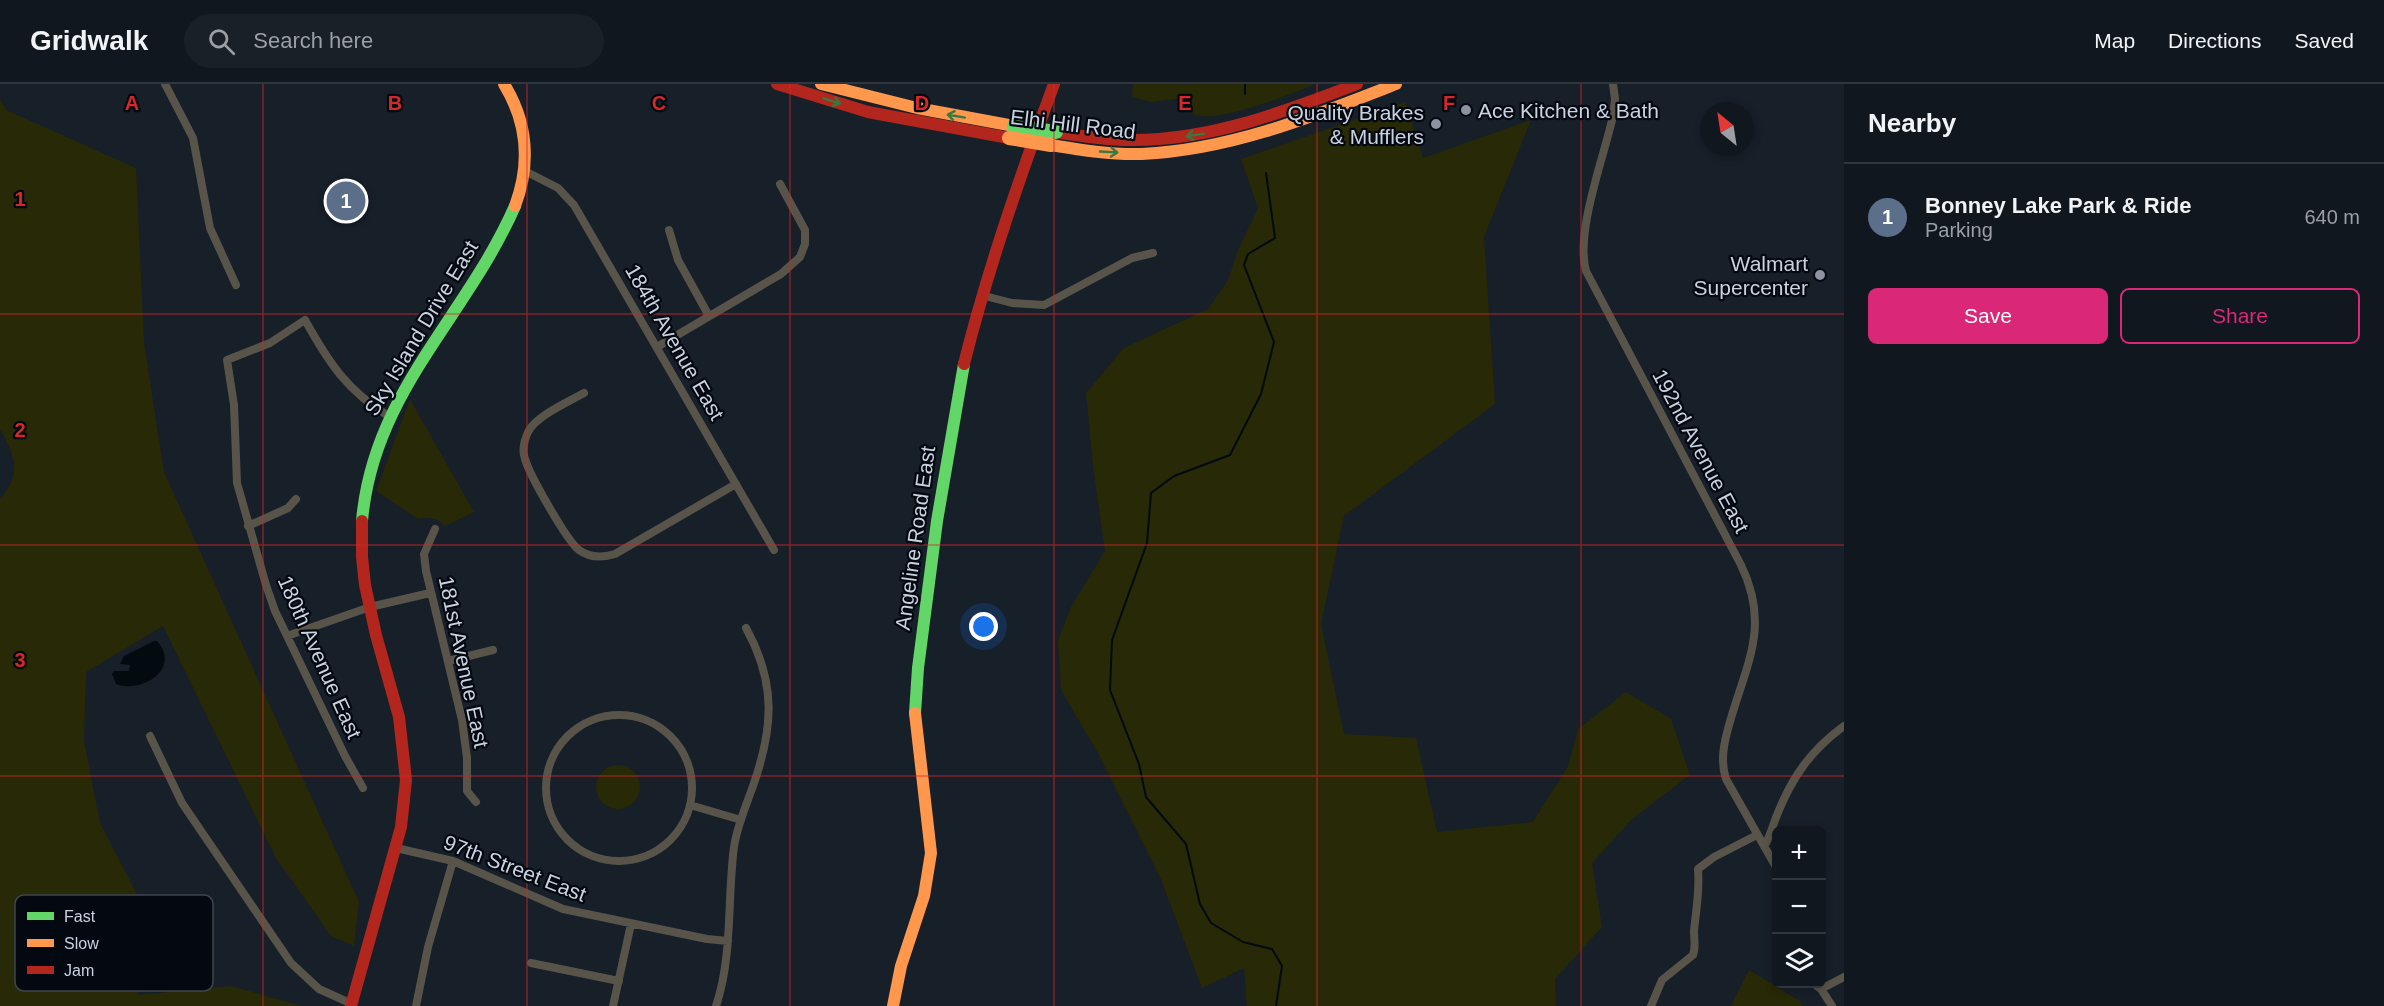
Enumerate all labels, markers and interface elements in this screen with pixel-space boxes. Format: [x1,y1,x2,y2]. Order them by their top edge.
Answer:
search box [184,14,604,68]
text: Gridwalk [30,25,148,56]
icon: search [205,25,238,58]
text: Search here [253,28,373,53]
text: Map [2094,29,2135,52]
text: Directions [2168,29,2261,52]
text: Saved [2294,29,2354,52]
text: A [125,92,139,114]
text: B [388,92,402,114]
text: C [652,92,666,114]
text: D [915,92,929,114]
text: E [1178,92,1192,114]
text: F [1443,92,1455,114]
one-way arrow [822,96,841,107]
place label: Ace Kitchen & Bath [1478,99,1659,122]
place label: Quality Brakes & Mufflers [1287,101,1424,148]
north arrow [1700,102,1754,156]
marker: Ace Kitchen & Bath [1459,103,1473,117]
street label: Elhi Hill Road [1009,105,1137,143]
text: Nearby [1868,108,1956,138]
one-way arrow [947,110,967,121]
marker: Quality Brakes & Mufflers [1429,117,1443,131]
one-way arrow [1186,130,1206,141]
one-way arrow [1099,147,1119,158]
pin: 1 [326,178,366,224]
text: 1 [14,188,26,210]
text: Bonney Lake Park & Ride [1925,193,2192,218]
text: 1 [1882,206,1893,228]
text: 640 m [2304,206,2360,228]
text: Parking [1925,219,1993,241]
street label: Sky Island Drive East [360,236,482,419]
place label: Walmart Supercenter [1694,252,1808,299]
street label: 184th Avenue East [621,260,729,424]
marker: Walmart Supercenter [1813,268,1827,282]
button: Save [1868,288,2108,344]
button: Share [2120,288,2360,344]
street label: 192nd Avenue East [1648,365,1754,537]
text: 2 [14,419,26,441]
street label: Angeline Road East [891,444,939,632]
street label: 180th Avenue East [274,572,366,742]
street label: 181st Avenue East [435,574,493,750]
your location [969,612,998,641]
text: 3 [14,649,26,671]
map controls [1772,826,1826,988]
button: + [1772,826,1826,880]
street label: 97th Street East [441,830,590,906]
button: − [1772,880,1826,934]
legend [15,895,213,991]
text: Fast [64,908,96,925]
button: layers [1772,934,1826,988]
text: Slow [64,935,99,952]
text: Jam [64,962,94,979]

